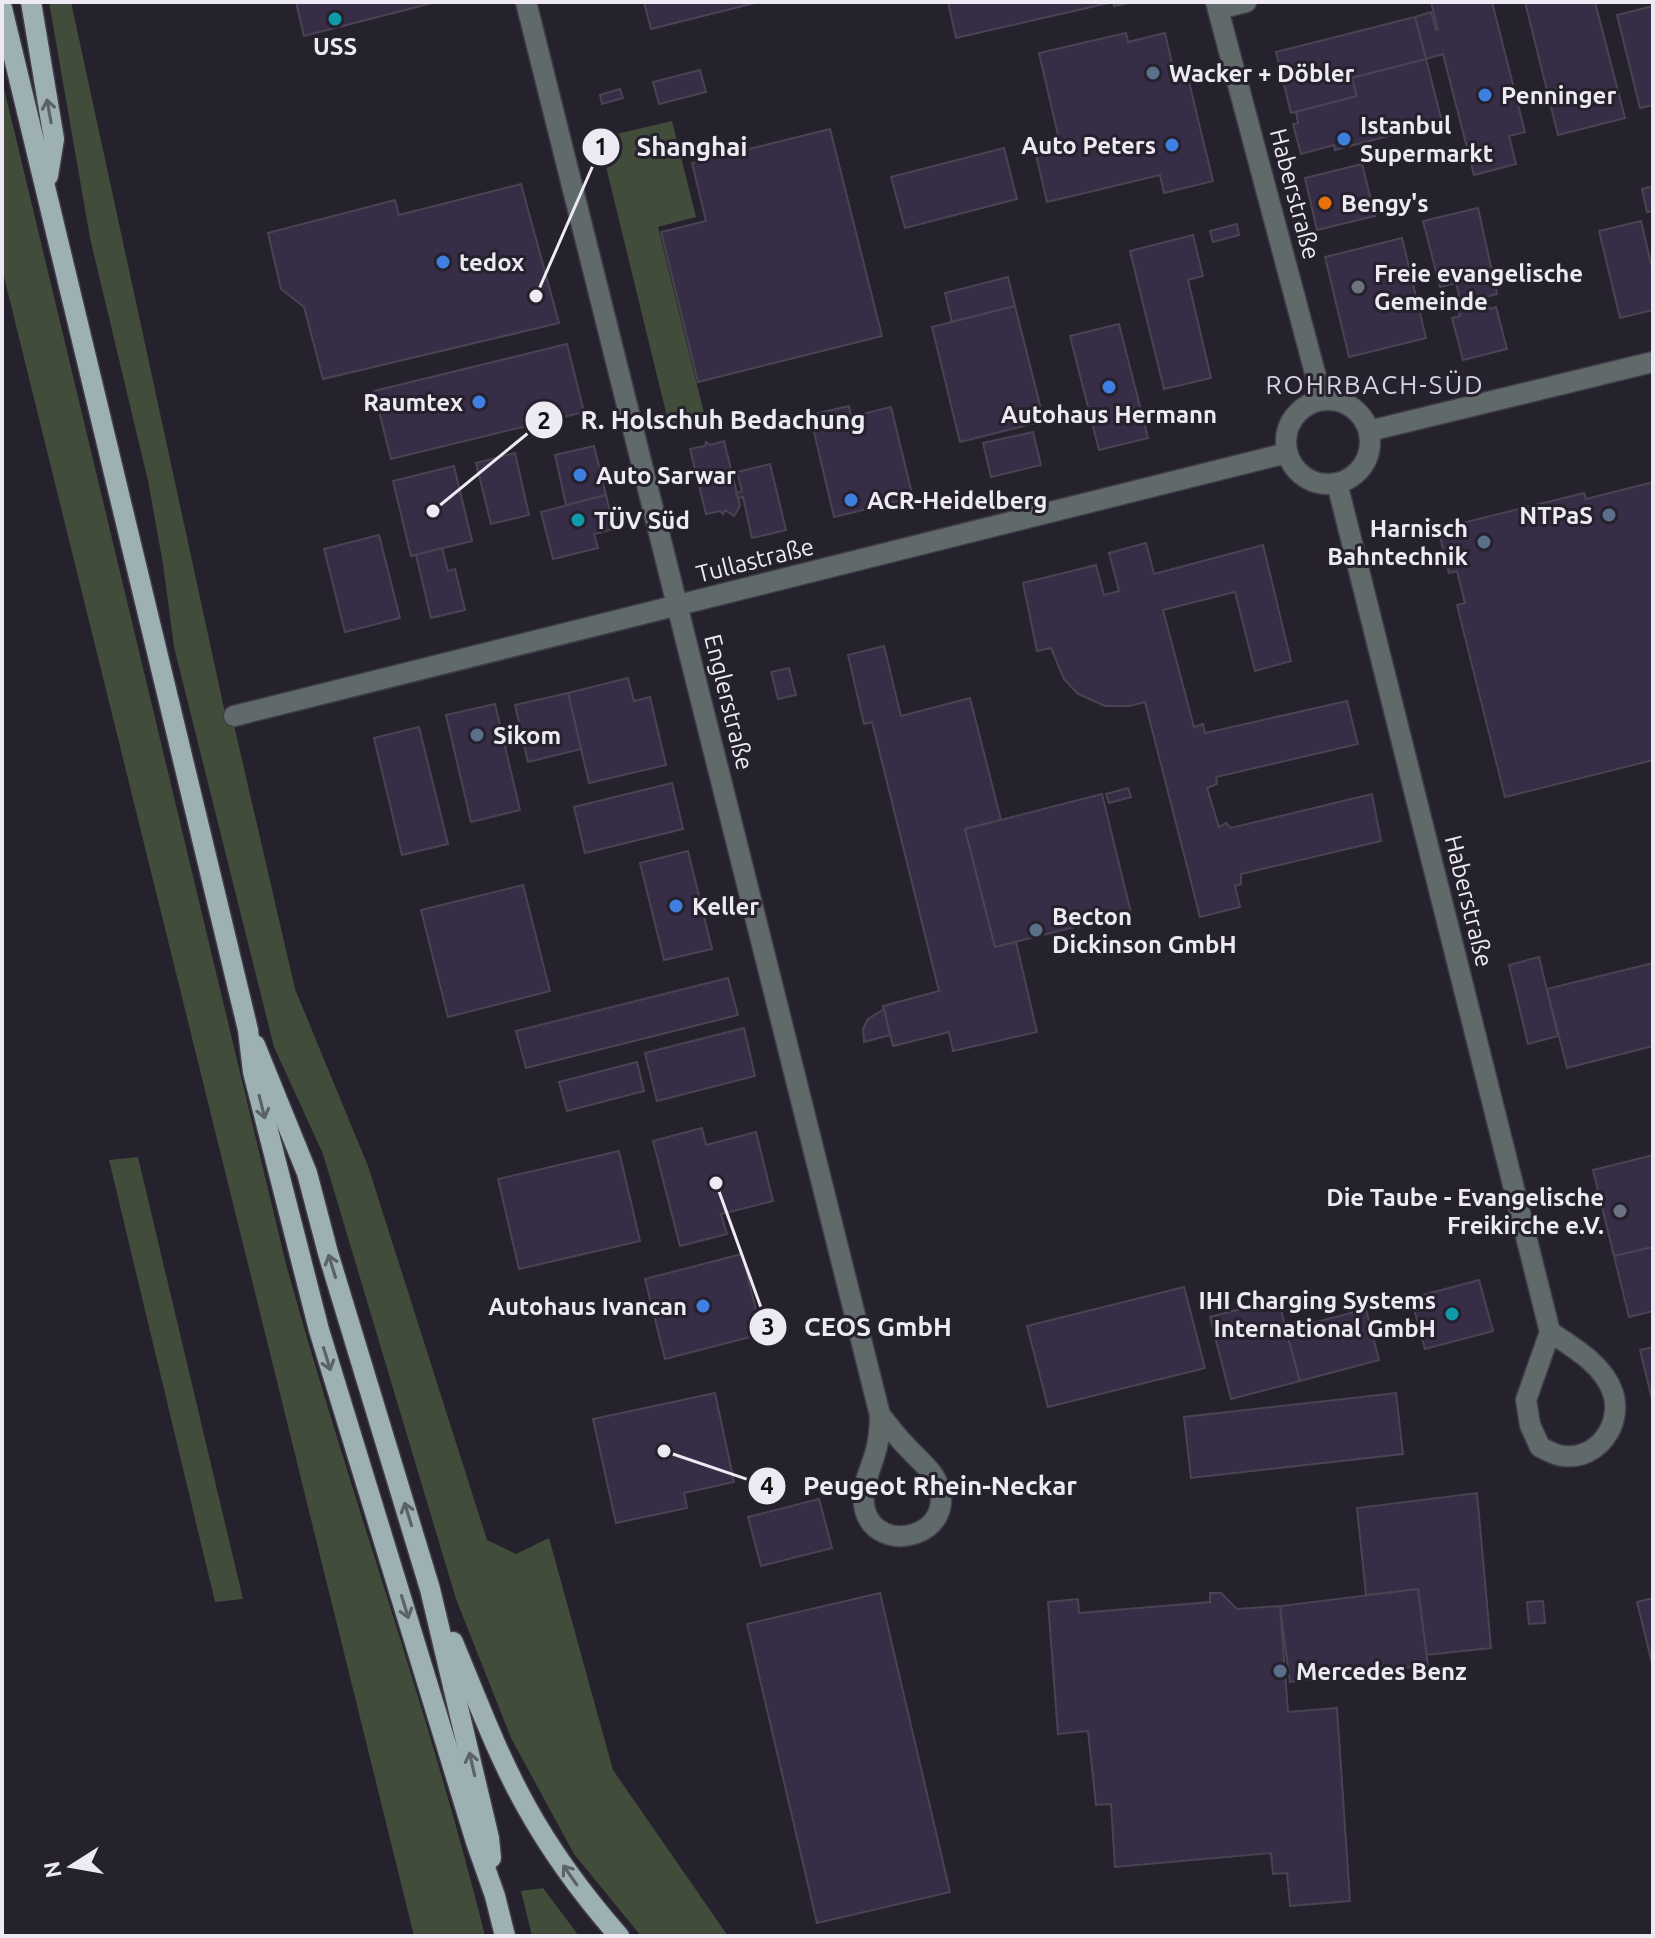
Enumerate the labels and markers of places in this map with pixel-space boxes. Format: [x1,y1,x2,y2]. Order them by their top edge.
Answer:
marker: USS [326,10,344,28]
place label: USS [313,33,357,60]
place label: Wacker + Döbler [1169,60,1355,87]
marker: Wacker + Döbler [1144,64,1162,82]
place label: Penninger [1501,82,1616,109]
marker: Penninger [1476,86,1494,104]
place label: Istanbul Supermarkt [1360,112,1493,167]
callout: Shanghai [581,122,764,172]
marker: Istanbul Supermarkt [1335,130,1353,148]
place label: Auto Peters [1021,132,1156,159]
marker: Auto Peters [1163,136,1181,154]
place label: Bengy's [1341,190,1429,217]
marker: Bengy's [1316,194,1334,212]
place label: tedox [459,249,524,276]
marker: tedox [434,253,452,271]
place label: Freie evangelische Gemeinde [1374,260,1583,315]
marker: Freie evangelische Gemeinde [1349,278,1367,296]
marker: Autohaus Hermann [1100,378,1118,396]
place label: Raumtex [363,389,463,416]
marker: Raumtex [470,393,488,411]
callout: R. Holschuh Bedachung [524,395,881,445]
place label: Autohaus Hermann [1001,401,1217,428]
place label: Auto Sarwar [596,462,736,489]
marker: Auto Sarwar [571,466,589,484]
place label: ACR-Heidelberg [867,487,1047,514]
marker: ACR-Heidelberg [842,491,860,509]
place label: NTPaS [1519,502,1593,529]
place label: TÜV Süd [594,506,690,534]
marker: NTPaS [1600,506,1618,524]
marker: TÜV Süd [569,511,587,529]
place label: Harnisch Bahntechnik [1327,515,1469,570]
marker: Harnisch Bahntechnik [1475,533,1493,551]
place label: Sikom [493,722,561,749]
marker: Sikom [468,726,486,744]
place label: Keller [692,893,759,920]
marker: Keller [667,897,685,915]
place label: Becton Dickinson GmbH [1052,903,1237,958]
marker: Becton Dickinson GmbH [1027,921,1045,939]
place label: Die Taube - Evangelische Freikirche e.V. [1326,1184,1604,1239]
marker: Die Taube - Evangelische Freikirche e.V. [1611,1202,1629,1220]
place label: IHI Charging Systems International GmbH [1199,1287,1436,1342]
place label: Autohaus Ivancan [488,1293,687,1320]
marker: Autohaus Ivancan [694,1297,712,1315]
callout: CEOS GmbH [748,1302,968,1352]
marker: IHI Charging Systems International GmbH [1443,1305,1461,1323]
callout: Peugeot Rhein-Neckar [747,1461,1093,1511]
place label: Mercedes Benz [1296,1658,1467,1685]
marker: Mercedes Benz [1271,1662,1289,1680]

